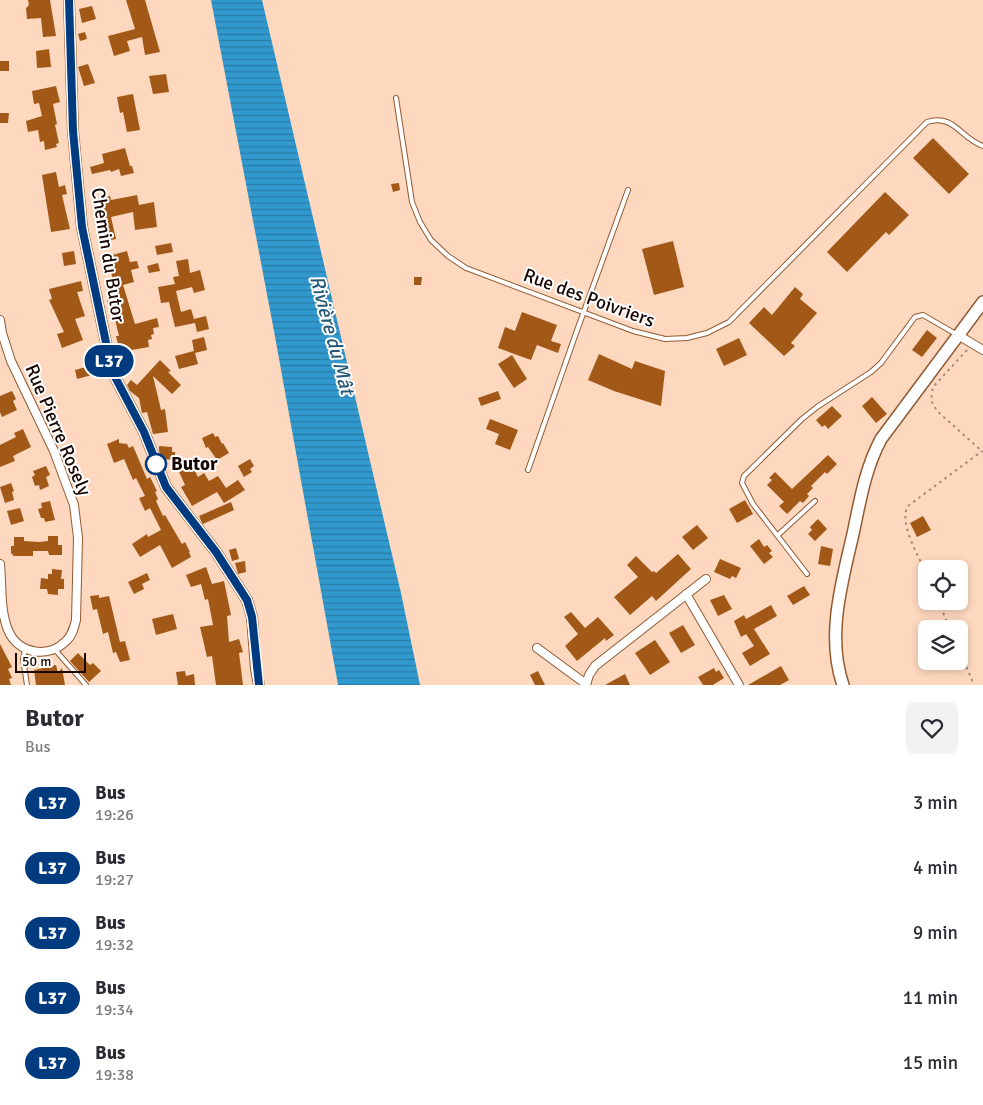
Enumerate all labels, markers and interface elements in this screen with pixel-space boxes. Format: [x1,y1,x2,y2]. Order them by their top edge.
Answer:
street label: Chemin du Butor [86,186,130,324]
street label: Rue des Poivriers [520,263,658,333]
water label: Rivière du Mât [304,273,360,399]
line badge: L37 [80,345,138,377]
text: L37 [95,350,123,372]
street label: Rue Pierre Rosely [19,360,97,500]
place label: Butor [171,452,218,476]
marker: Butor [145,453,167,475]
map controls [918,560,968,670]
button: locate [918,560,968,610]
button: layers [918,620,968,670]
scale bar [15,650,86,673]
text: 50 m [22,653,51,670]
button: heart [906,702,958,754]
text: Butor [25,703,84,733]
text: Bus [25,737,50,757]
text: Bus [95,781,126,805]
text: 3 min [913,791,958,815]
text: L37 [38,792,67,814]
text: 19:26 [95,805,134,825]
text: Bus [95,846,126,870]
text: 4 min [913,856,958,880]
text: L37 [38,857,67,879]
text: 19:27 [95,870,134,890]
text: Bus [95,911,126,935]
text: 9 min [913,921,958,945]
text: L37 [38,922,67,944]
text: 19:32 [95,935,134,955]
text: Bus [95,976,126,1000]
text: 11 min [903,986,958,1010]
text: L37 [38,987,67,1009]
text: 19:34 [95,1000,134,1020]
text: Bus [95,1041,126,1065]
text: 15 min [903,1051,958,1075]
text: L37 [38,1052,67,1074]
text: 19:38 [95,1065,134,1085]

